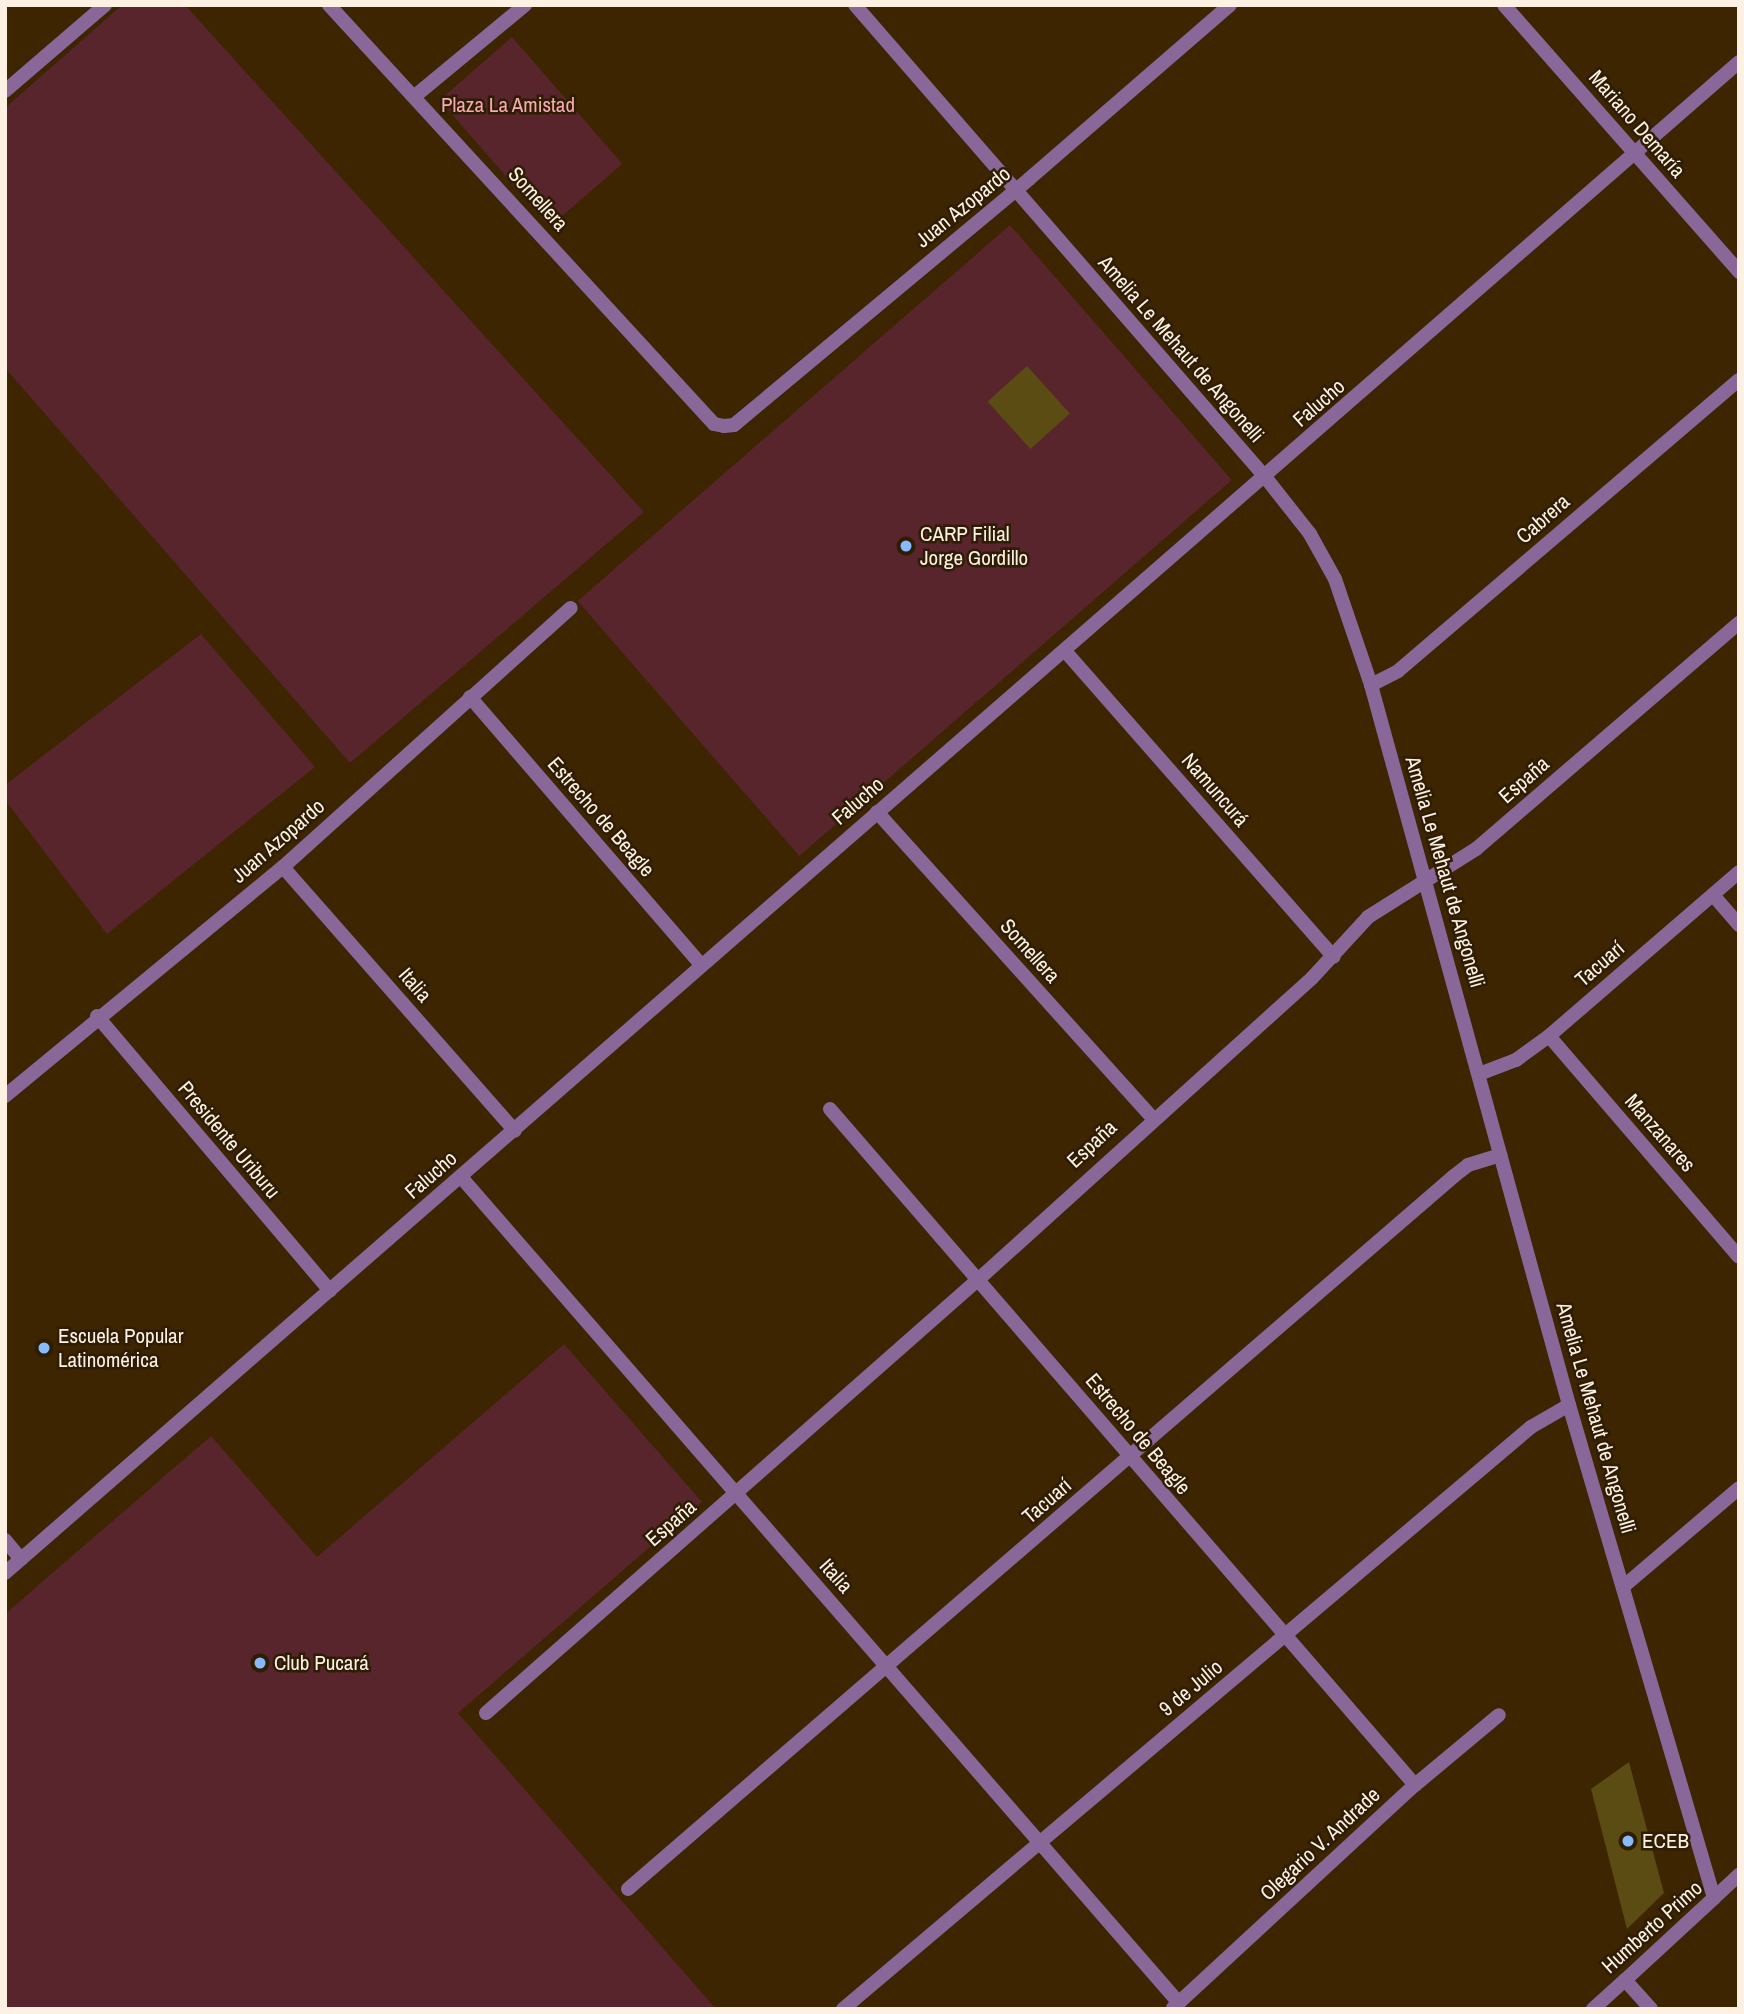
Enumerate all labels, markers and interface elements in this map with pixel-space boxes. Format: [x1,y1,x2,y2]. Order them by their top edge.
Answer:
street label: Mariano Demaría [1584,65,1690,183]
park label: Plaza La Amistad [441,92,575,118]
street label: Juan Azopardo [910,161,1016,253]
street label: Somellera [503,162,573,236]
street label: Amelia Le Mehaut de Angonelli [1093,250,1269,448]
street label: Falucho [1288,374,1350,432]
street label: Cabrera [1511,489,1575,549]
place label: CARP Filial Jorge Gordillo [920,521,1028,571]
marker: CARP Filial Jorge Gordillo [898,538,914,554]
street label: Namuncurá [1176,748,1254,832]
street label: España [1494,751,1554,809]
street label: Estrecho de Beagle [542,752,660,882]
street label: Amelia Le Mehaut de Angonelli [1400,753,1490,991]
street label: Falucho [827,772,889,830]
street label: Juan Azopardo [226,793,330,889]
street label: Somellera [995,914,1065,988]
street label: Tacuarí [1570,936,1630,992]
street label: Italia [393,963,437,1007]
street label: Presidente Uriburu [173,1076,285,1204]
street label: Manzanares [1619,1089,1701,1177]
street label: España [1062,1115,1122,1173]
street label: Falucho [400,1146,462,1204]
street label: Amelia Le Mehaut de Angonelli [1551,1299,1641,1537]
place label: Escuela Popular Latinomérica [58,1323,183,1373]
marker: Escuela Popular Latinomérica [36,1340,52,1356]
street label: Estrecho de Beagle [1080,1368,1196,1500]
street label: Tacuarí [1017,1473,1077,1529]
street label: España [641,1494,701,1552]
street label: Italia [814,1554,858,1598]
place label: Club Pucará [274,1650,369,1676]
street label: 9 de Julio [1154,1654,1228,1722]
marker: Club Pucará [252,1655,268,1671]
street label: Olegario V. Andrade [1255,1782,1385,1906]
place label: ECEB [1642,1828,1689,1854]
marker: ECEB [1620,1833,1636,1849]
street label: Humberto Primo [1597,1875,1707,1979]

